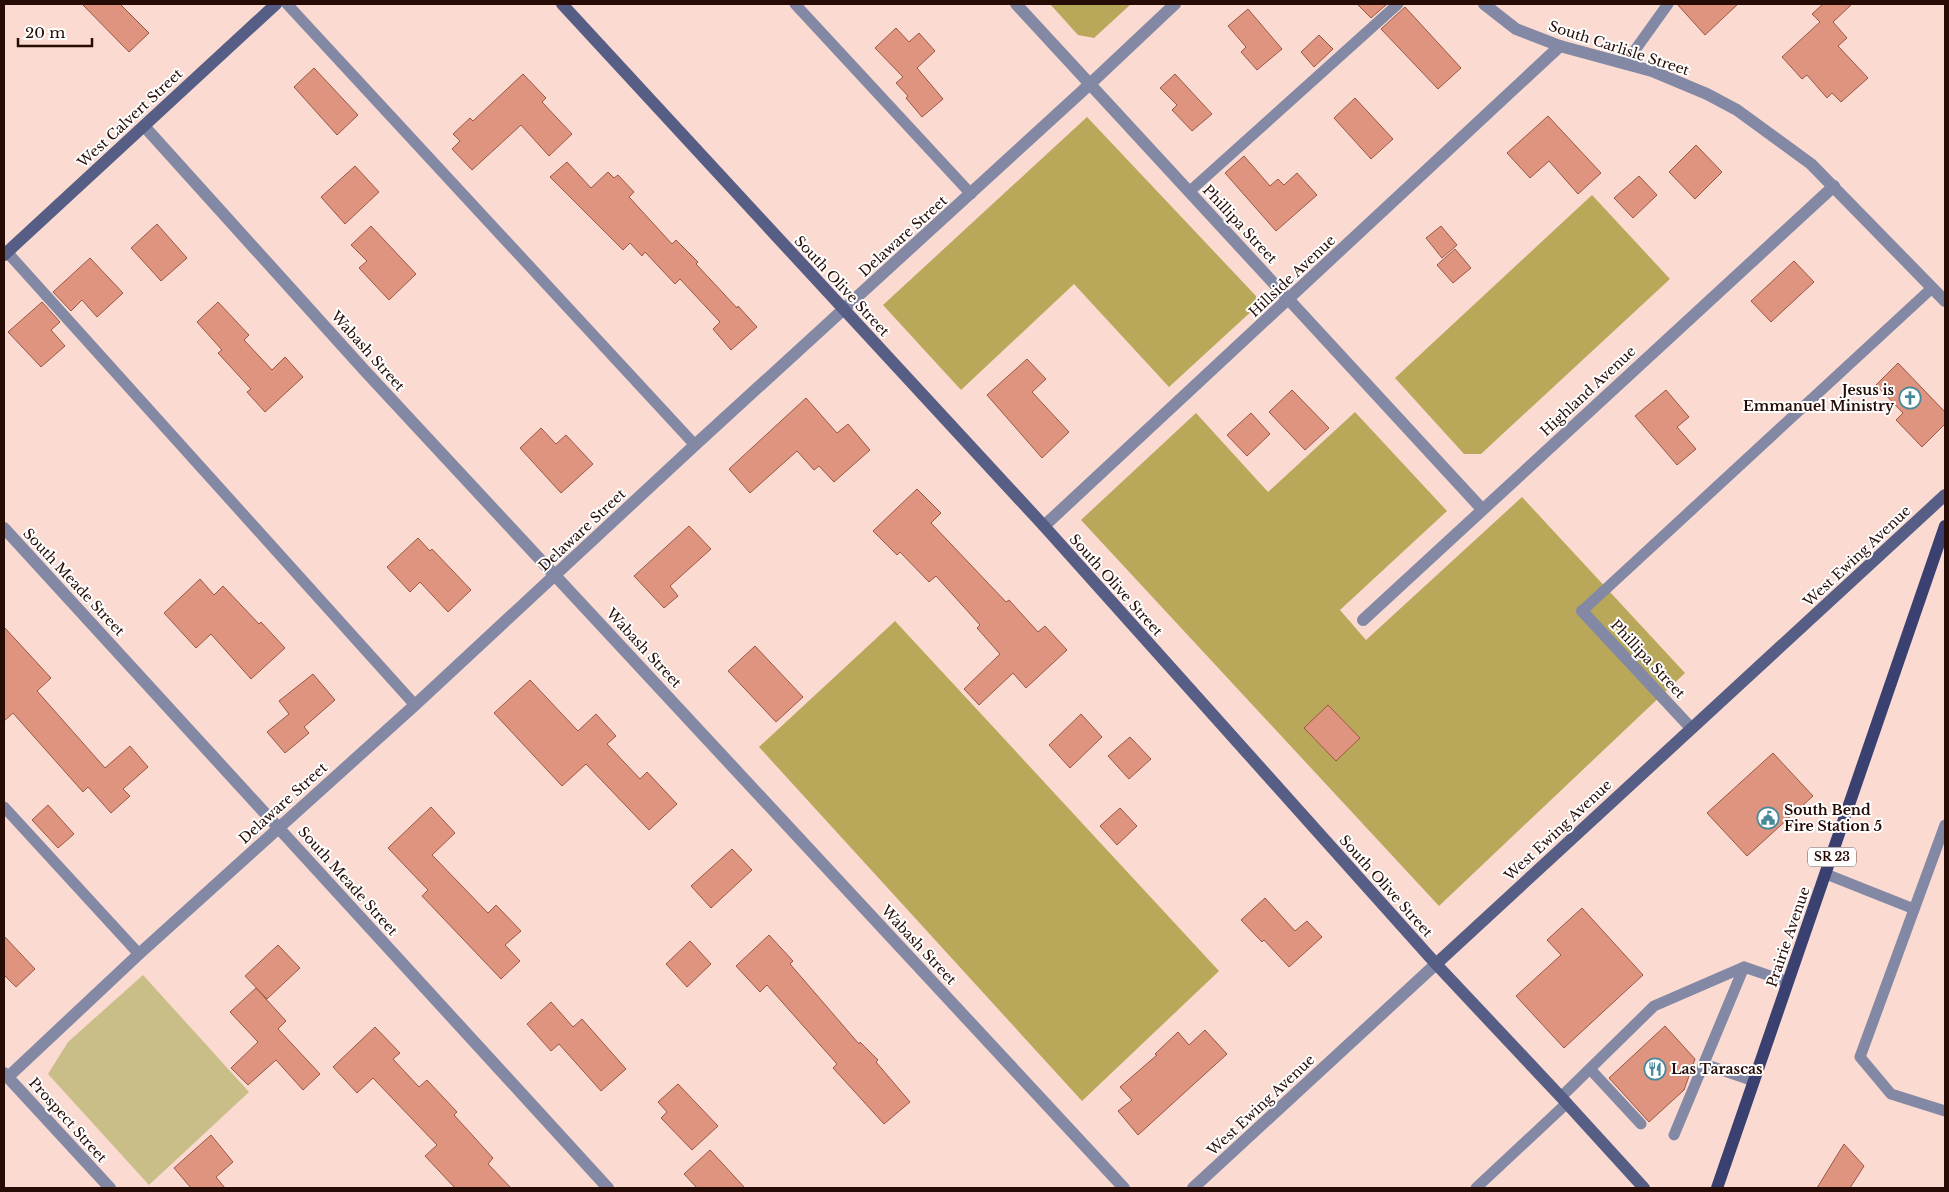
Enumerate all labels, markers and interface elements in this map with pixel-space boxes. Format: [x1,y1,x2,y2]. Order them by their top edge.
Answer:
scale bar [18,15,91,47]
street label: South Carlisle Street [1547,17,1692,79]
text: 20 m [25,23,65,42]
street label: West Calvert Street [73,64,187,172]
street label: Phillipa Street [1199,181,1282,268]
street label: Delaware Street [855,191,951,280]
street label: Hillside Avenue [1245,231,1339,321]
street label: South Olive Street [791,232,894,341]
street label: Wabash Street [327,306,409,395]
street label: Highland Avenue [1537,342,1639,440]
place label: Jesus is Emmanuel Ministry [1743,381,1895,415]
church icon: Jesus is Emmanuel Ministry [1898,386,1922,410]
street label: Delaware Street [535,485,630,575]
street label: West Ewing Avenue [1799,502,1914,611]
street label: South Meade Street [19,524,129,640]
street label: South Olive Street [1065,530,1167,640]
street label: Wabash Street [602,604,686,692]
street label: Phillipa Street [1607,616,1690,703]
street label: Delaware Street [235,758,331,847]
street label: West Ewing Avenue [1500,776,1615,885]
place label: South Bend Fire Station 5 [1784,801,1882,835]
public building icon: South Bend Fire Station 5 [1756,806,1780,830]
street label: South Meade Street [294,823,402,940]
street label: South Olive Street [1335,831,1437,941]
road number: SR 23 [1808,848,1856,866]
street label: Prairie Avenue [1762,884,1814,990]
street label: Wabash Street [877,901,961,989]
street label: West Ewing Avenue [1203,1051,1318,1160]
restaurant icon: Las Tarascas [1643,1057,1667,1081]
place label: Las Tarascas [1671,1060,1763,1078]
street label: Prospect Street [25,1074,111,1167]

